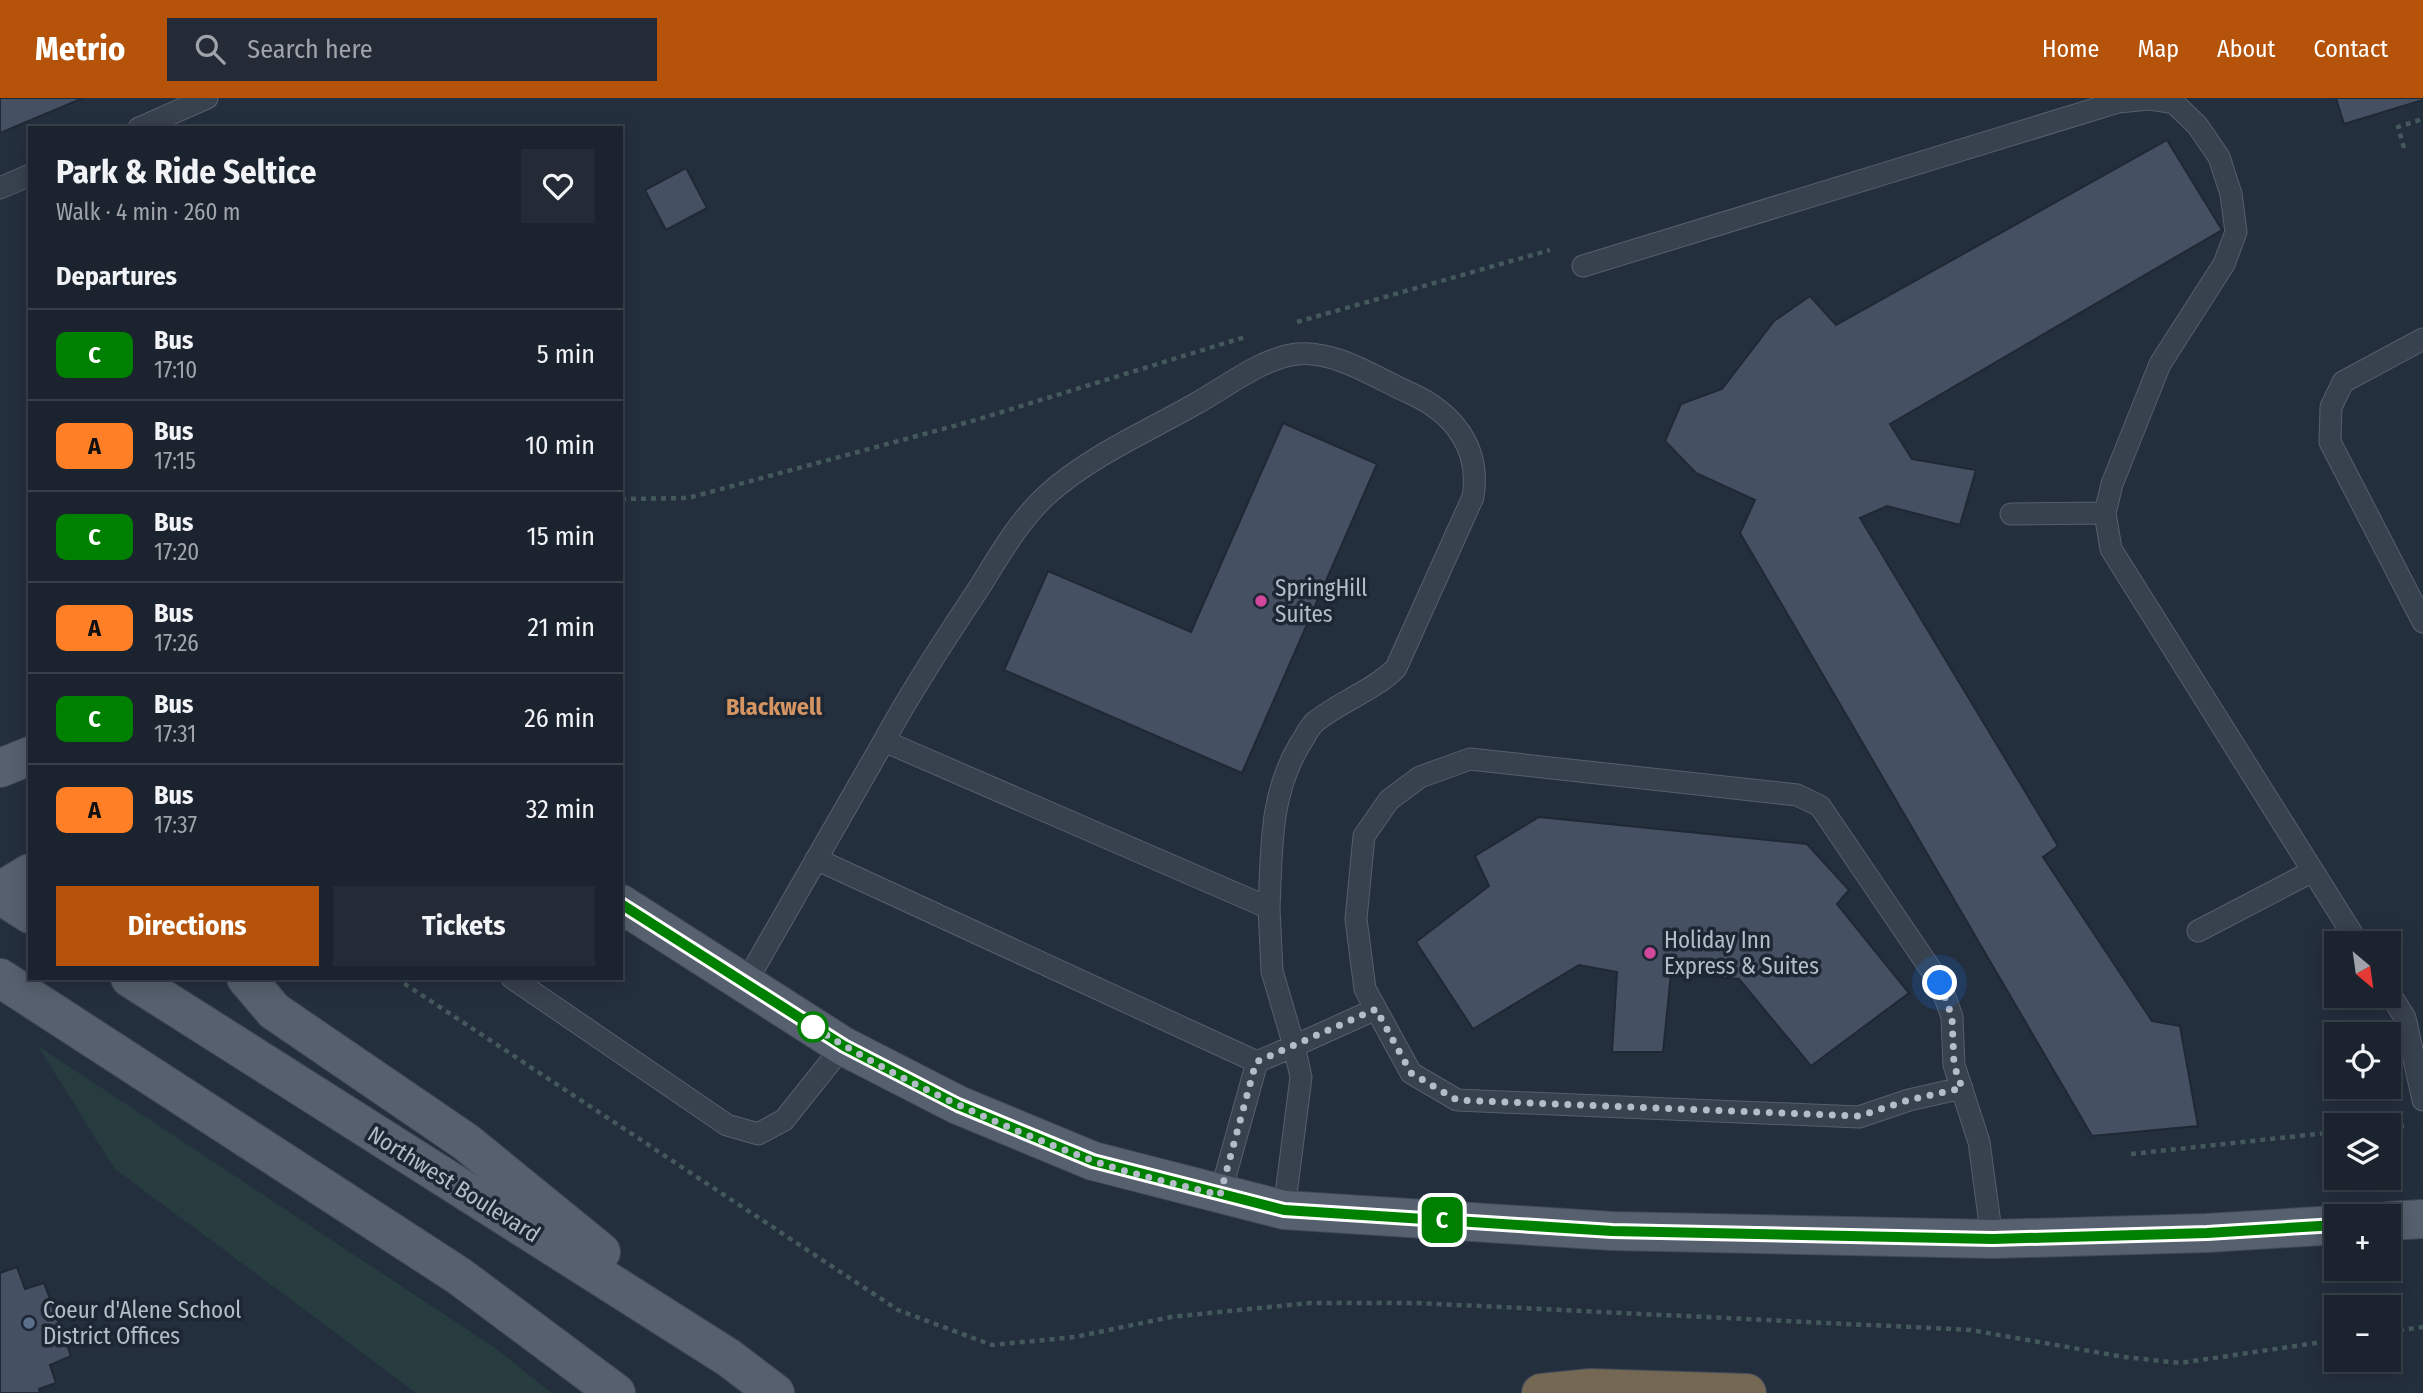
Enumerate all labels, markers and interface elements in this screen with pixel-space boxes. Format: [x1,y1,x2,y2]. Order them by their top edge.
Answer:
search box [167,18,657,81]
text: Metrio [35,29,125,69]
icon: search [191,30,229,68]
text: Search here [247,34,373,65]
text: Home [2042,35,2099,63]
text: Map [2137,35,2179,63]
text: About [2217,35,2275,63]
text: Contact [2313,35,2388,63]
button: heart [521,149,595,223]
text: Park & Ride Seltice [56,152,316,192]
text: Walk · 4 min · 260 m [56,198,241,226]
text: Departures [56,261,177,292]
text: Bus [154,325,193,356]
text: 5 min [537,339,595,370]
text: C [88,341,101,369]
text: 17:10 [154,356,197,384]
text: Bus [154,416,193,447]
text: 10 min [525,430,595,461]
text: A [88,432,101,460]
text: 17:15 [154,447,196,475]
text: Bus [154,507,193,538]
text: 15 min [527,521,595,552]
text: C [88,523,101,551]
text: 17:20 [154,538,199,566]
place label: SpringHill Suites [1275,574,1367,628]
marker: SpringHill Suites [1253,593,1269,609]
text: Bus [154,598,193,629]
text: 21 min [528,612,595,643]
text: A [88,614,101,642]
text: 17:26 [154,629,199,657]
text: Bus [154,689,193,720]
district label: Blackwell [726,693,823,721]
text: 26 min [524,703,595,734]
text: C [88,705,101,733]
text: 17:31 [154,720,196,748]
text: Bus [154,780,193,811]
text: 32 min [526,794,595,825]
text: A [88,796,101,824]
text: 17:37 [154,811,197,839]
button: Directions [56,886,319,966]
button: Tickets [333,886,595,966]
place label: Holiday Inn Express & Suites [1664,926,1819,980]
north arrow [2324,931,2401,1008]
map controls [2324,931,2401,1372]
marker: Holiday Inn Express & Suites [1642,945,1658,961]
your location [1922,965,1957,1000]
unlabelled marker [798,1012,828,1042]
button: locate [2324,1022,2401,1099]
button: layers [2324,1113,2401,1190]
street label: Northwest Boulevard [363,1120,545,1248]
line badge: C [1419,1197,1465,1243]
button: + [2324,1204,2401,1281]
text: C [1436,1206,1448,1234]
button: − [2324,1295,2401,1372]
place label: Coeur d'Alene School District Offices [43,1296,241,1350]
marker: Coeur d'Alene School District Offices [21,1315,37,1331]

